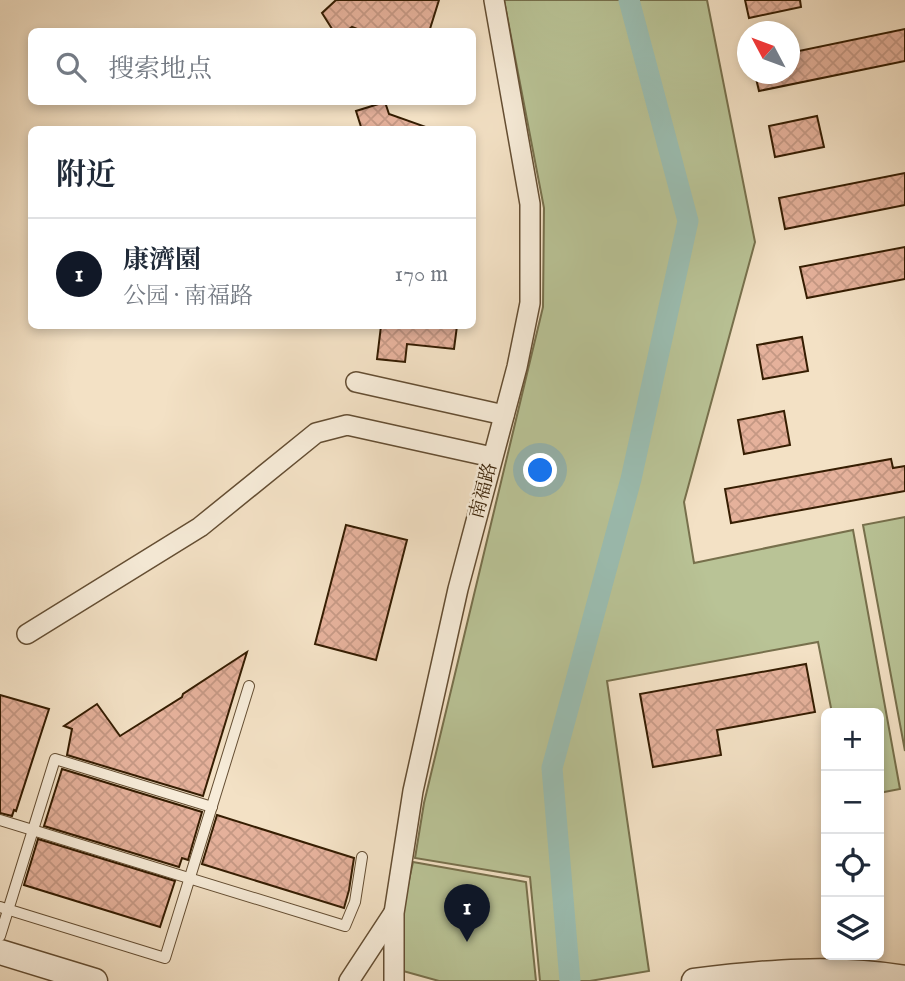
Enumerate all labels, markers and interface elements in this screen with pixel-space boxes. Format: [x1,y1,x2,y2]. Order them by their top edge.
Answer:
north arrow [737,21,800,84]
search box [28,28,476,105]
icon: search [52,48,90,86]
text: 搜索地点 [108,53,212,86]
text: 附近 [56,157,116,195]
text: 康濟園 [123,244,201,277]
text: 1 [75,260,83,289]
text: 170 m [395,260,448,289]
text: 公园 · 南福路 [123,282,253,311]
your location [523,453,557,487]
street label: 南福路 [465,460,503,522]
map controls [821,708,884,960]
button: + [821,708,884,771]
button: − [821,771,884,834]
button: locate [821,834,884,897]
pin: 1 [444,884,490,942]
button: layers [821,897,884,960]

